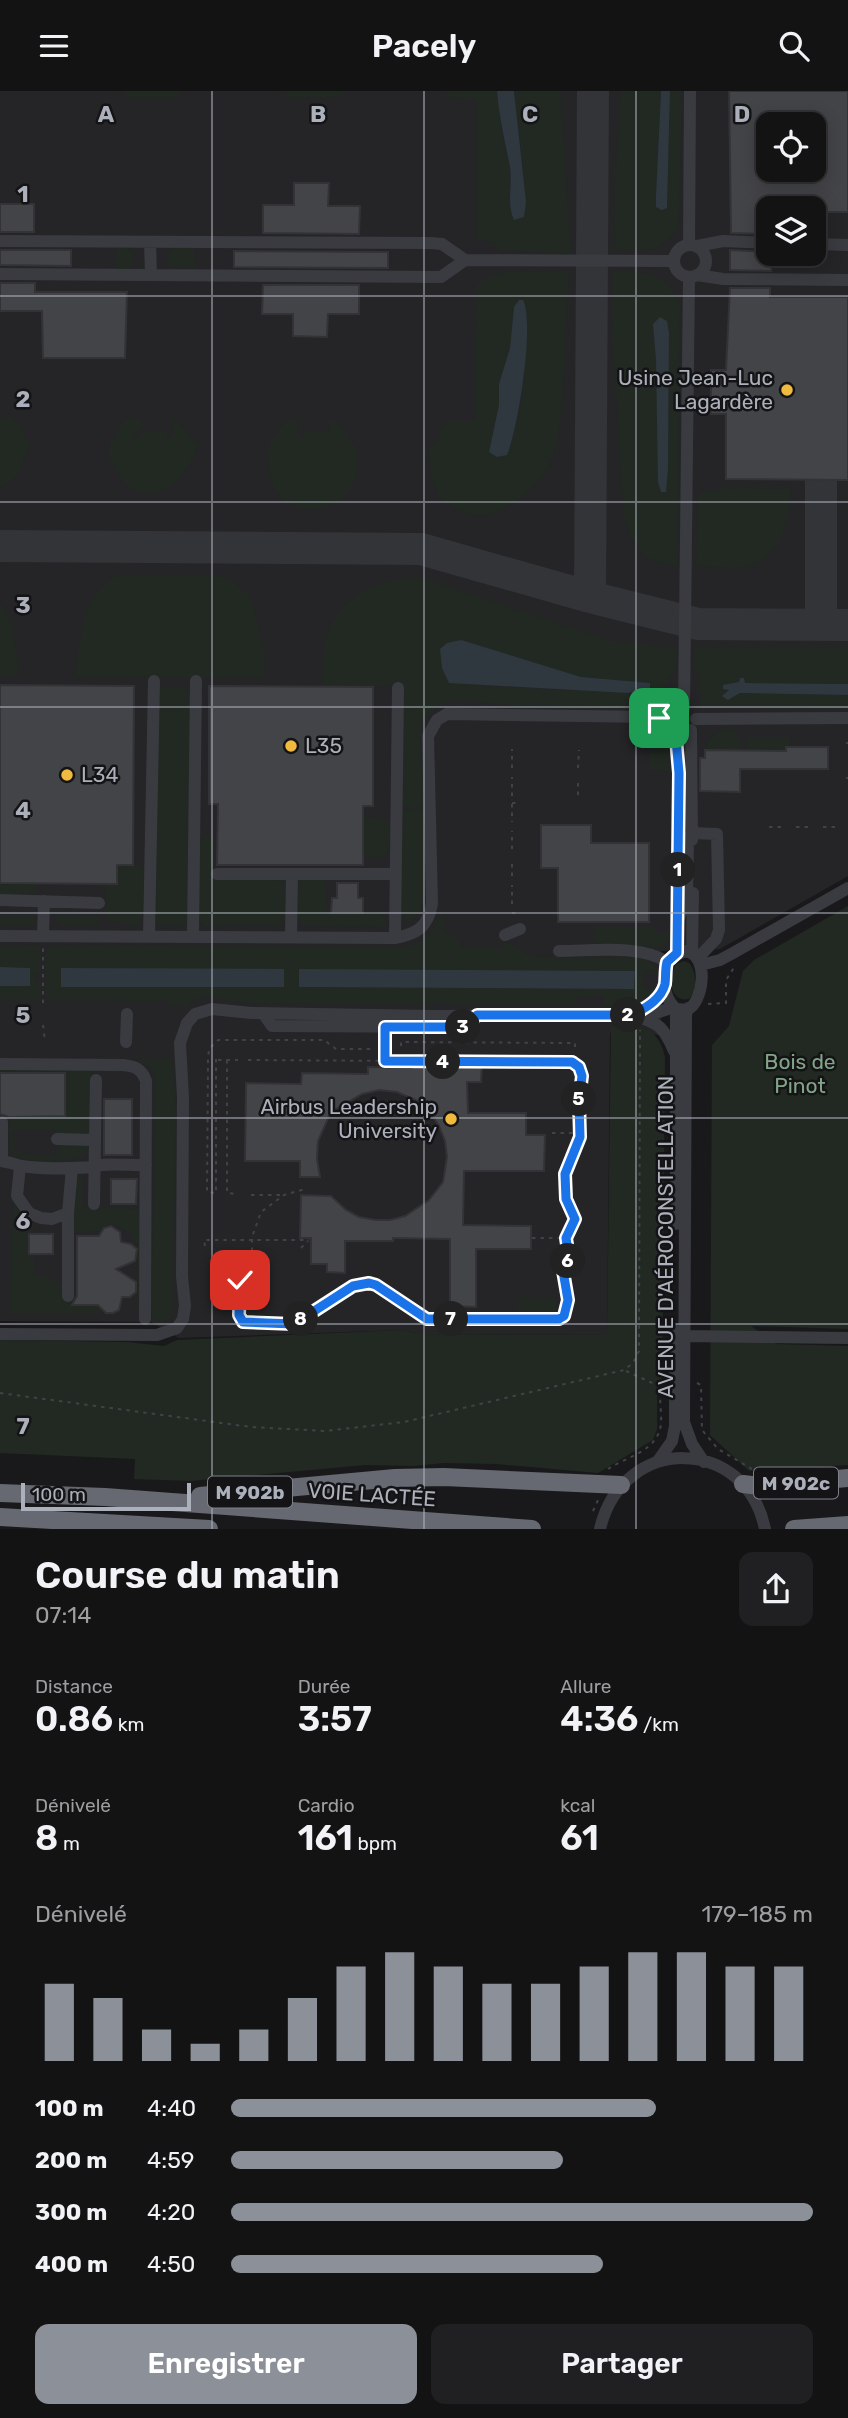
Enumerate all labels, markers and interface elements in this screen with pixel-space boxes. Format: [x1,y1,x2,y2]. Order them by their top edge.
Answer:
icon: menu [35,27,73,65]
text: Pacely [372,27,476,65]
icon: search [775,27,813,65]
text: A [98,100,115,128]
text: B [310,100,326,128]
text: C [522,100,538,128]
text: D [734,100,750,128]
map controls [756,112,826,266]
button: locate [756,112,826,182]
text: 1 [17,180,29,208]
button: layers [756,196,826,266]
place label: Usine Jean-Luc Lagardère [618,365,773,414]
marker: Usine Jean-Luc Lagardère [779,382,795,398]
text: 2 [16,385,30,413]
text: 3 [15,591,31,619]
pin [629,688,689,748]
icon: arrive [640,699,678,737]
place label: L35 [305,733,342,758]
marker: L35 [283,738,299,754]
place label: L34 [81,762,119,787]
marker: L34 [59,767,75,783]
text: 4 [15,796,31,824]
pin: 1 [660,853,696,887]
text: 1 [673,858,682,881]
pin: 2 [610,997,646,1033]
text: 5 [16,1001,31,1029]
text: 2 [621,1003,634,1026]
pin: 3 [446,1009,480,1045]
text: 3 [456,1015,469,1038]
pin: 4 [426,1045,460,1079]
park label: Bois de Pinot [764,1049,836,1098]
text: 4 [436,1050,449,1073]
street label: AVENUE D'AÉROCONSTELLATION [653,1076,678,1398]
pin: 5 [562,1081,596,1117]
text: 5 [572,1087,585,1110]
place label: Airbus Leadership University [261,1094,437,1143]
marker: Airbus Leadership University [443,1111,459,1127]
text: 6 [16,1207,31,1235]
pin: 6 [550,1243,586,1279]
text: 6 [561,1249,574,1272]
pin [210,1250,270,1310]
icon: check [221,1261,259,1299]
pin: 8 [284,1301,318,1337]
pin: 7 [434,1301,468,1337]
text: 8 [294,1307,307,1330]
text: 7 [445,1307,456,1330]
text: 7 [16,1412,30,1440]
road number: M 902c [754,1467,838,1499]
road number: M 902b [208,1477,292,1507]
street label: VOIE LACTÉE [307,1478,437,1511]
scale bar [21,1480,191,1512]
text: 100 m [32,1483,86,1506]
text: Course du matin [35,1552,340,1598]
button: share [739,1552,813,1626]
text: 07:14 [35,1601,91,1629]
text: Distance [35,1675,113,1698]
text: Durée [298,1675,351,1698]
text: Allure [560,1675,611,1698]
text: 0.86 [35,1698,113,1740]
text: 3:57 [298,1698,372,1740]
text: 4:36 [560,1698,638,1740]
text: km [113,1713,145,1736]
text: /km [638,1713,679,1736]
text: Dénivelé [35,1794,111,1817]
text: Cardio [298,1794,355,1817]
text: kcal [560,1794,595,1817]
text: 8 [35,1817,58,1859]
text: 161 [298,1817,353,1859]
text: 61 [560,1817,599,1859]
text: m [58,1832,80,1855]
text: bpm [353,1832,397,1855]
text: Dénivelé [35,1900,127,1928]
text: 179–185 m [701,1900,813,1928]
text: 100 m [35,2094,104,2122]
text: 4:40 [147,2094,196,2122]
text: 200 m [35,2146,107,2174]
text: 4:59 [147,2146,194,2174]
text: 300 m [35,2198,107,2226]
text: 4:20 [147,2198,195,2226]
text: 400 m [35,2250,108,2278]
text: 4:50 [147,2250,195,2278]
button: Enregistrer [35,2324,417,2404]
button: Partager [431,2324,813,2404]

